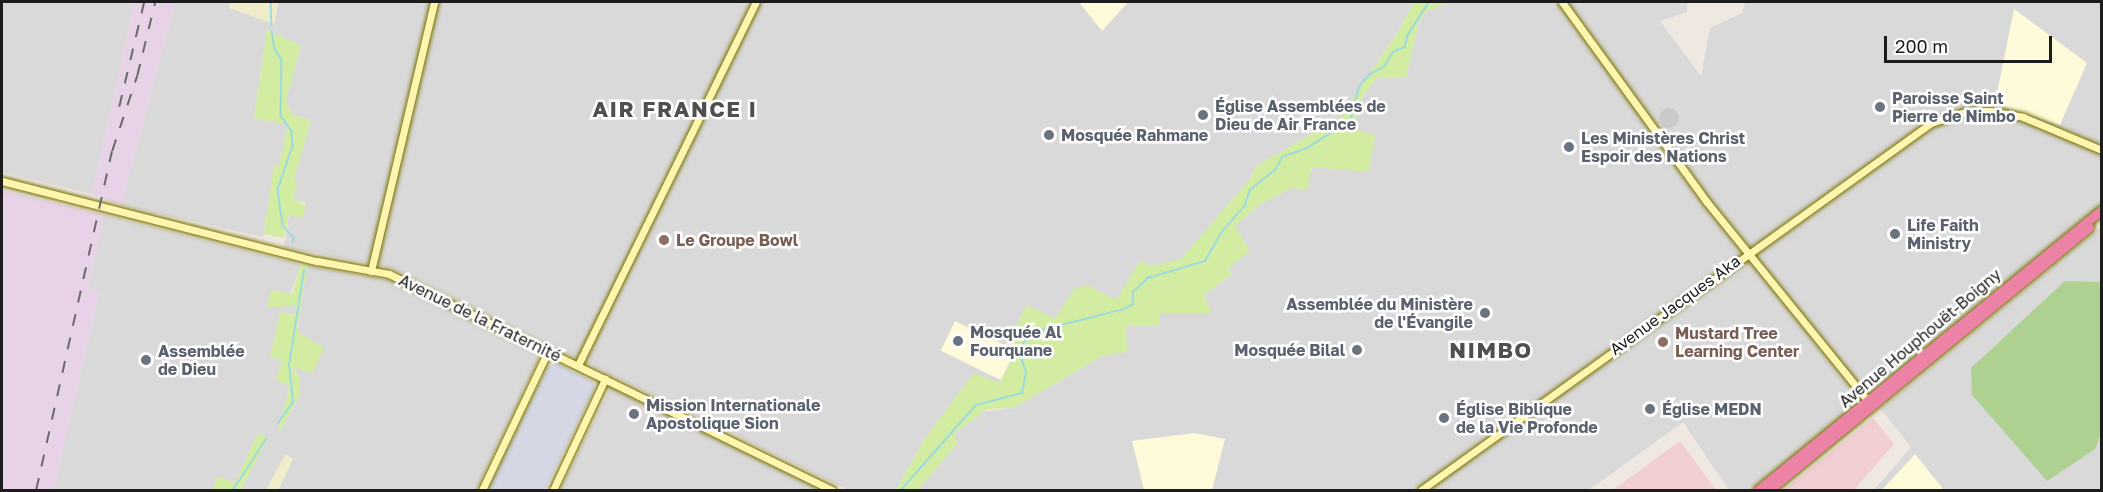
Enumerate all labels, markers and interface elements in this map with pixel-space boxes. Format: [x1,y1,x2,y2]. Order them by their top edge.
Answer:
scale bar [1887,24,2055,62]
text: 200 m [1895,35,1948,57]
place label: Paroisse Saint Pierre de Nimbo [1892,88,2015,126]
district label: AIR FRANCE I [592,96,758,122]
place label: Église Assemblées de Dieu de Air France [1215,96,1386,134]
marker: Paroisse Saint Pierre de Nimbo [1873,100,1887,114]
marker: Église Assemblées de Dieu de Air France [1196,108,1210,122]
place label: Mosquée Rahmane [1061,125,1208,145]
marker: Mosquée Rahmane [1042,128,1056,142]
place label: Les Ministères Christ Espoir des Nations [1581,128,1745,166]
marker: Les Ministères Christ Espoir des Nations [1562,140,1576,154]
place label: Life Faith Ministry [1907,215,1979,253]
marker: Life Faith Ministry [1888,227,1902,241]
place label: Le Groupe Bowl [676,230,798,250]
marker: Le Groupe Bowl [657,233,671,247]
street label: Avenue Jacques Aka [1606,251,1744,359]
street label: Avenue Houphouët-Boigny [1835,265,2005,411]
street label: Avenue de la Fraternité [396,270,564,366]
place label: Assemblée du Ministère de l'Évangile [1286,294,1473,332]
marker: Assemblée du Ministère de l'Évangile [1478,306,1492,320]
place label: Mosquée Al Fourquane [970,322,1062,360]
place label: Mustard Tree Learning Center [1675,323,1799,361]
marker: Mosquée Al Fourquane [951,334,965,348]
marker: Mustard Tree Learning Center [1656,335,1670,349]
district label: NIMBO [1449,337,1533,363]
place label: Mosquée Bilal [1234,340,1345,360]
place label: Assemblée de Dieu [158,341,245,379]
marker: Mosquée Bilal [1350,343,1364,357]
marker: Assemblée de Dieu [139,353,153,367]
place label: Mission Internationale Apostolique Sion [646,395,820,433]
place label: Église Biblique de la Vie Profonde [1456,399,1598,437]
place label: Église MEDN [1662,399,1762,419]
marker: Église MEDN [1643,402,1657,416]
marker: Mission Internationale Apostolique Sion [627,407,641,421]
marker: Église Biblique de la Vie Profonde [1437,411,1451,425]

